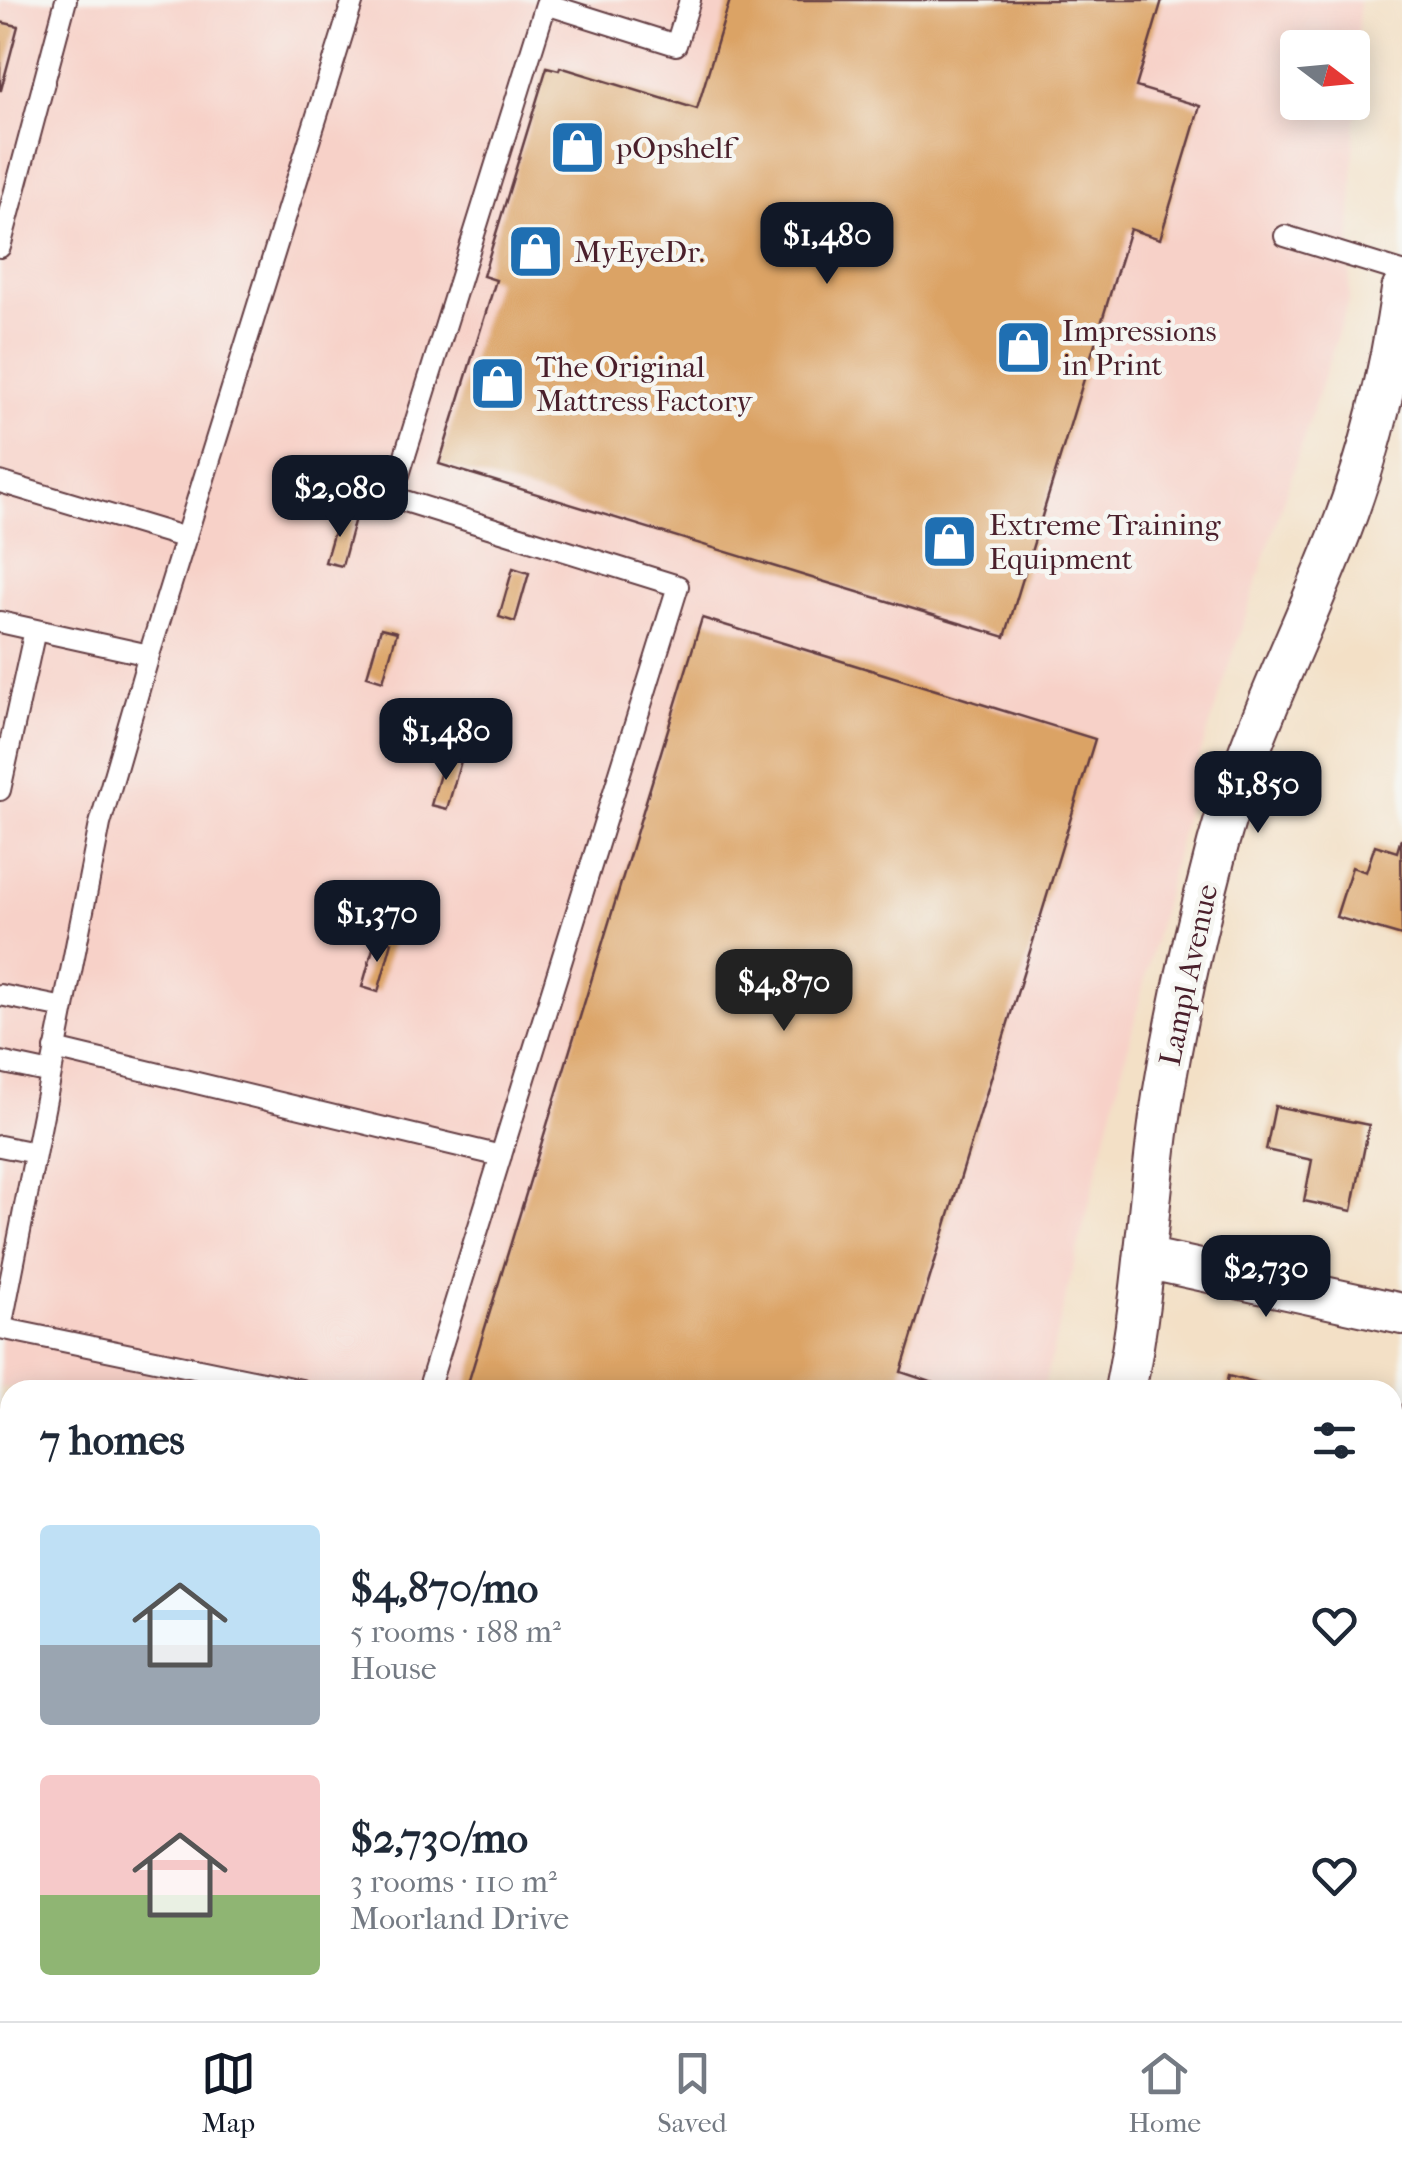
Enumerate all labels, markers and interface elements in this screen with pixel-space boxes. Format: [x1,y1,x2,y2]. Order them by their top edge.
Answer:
north arrow [1280,30,1370,120]
map controls [1280,30,1370,120]
shop icon: pOpshelf [547,118,607,178]
place label: pOpshelf [615,131,739,166]
pin: $1,480 [746,202,908,287]
text: $1,480 [782,216,872,253]
shop icon: MyEyeDr. [505,222,565,282]
place label: MyEyeDr. [574,235,705,270]
place label: Impressions in Print [1062,314,1216,383]
shop icon: Impressions in Print [993,318,1053,378]
place label: The Original Mattress Factory [536,350,753,419]
shop icon: The Original Mattress Factory [467,354,527,414]
pin: $2,080 [259,455,421,540]
text: $2,080 [294,469,386,506]
place label: Extreme Training Equipment [989,508,1222,577]
shop icon: Extreme Training Equipment [920,512,980,572]
pin: $1,480 [365,698,527,783]
text: $1,480 [401,712,491,749]
pin: $1,850 [1177,751,1339,836]
text: $1,850 [1216,765,1300,802]
pin: $1,370 [296,880,458,965]
street label: Lampl Avenue [1153,881,1225,1069]
text: $1,370 [336,894,418,931]
pin: $4,870 [703,949,865,1034]
text: $4,870 [737,963,831,1000]
pin: $2,730 [1185,1235,1347,1320]
text: $2,730 [1223,1249,1309,1286]
icon: filters [1307,1413,1362,1468]
text: 7 homes [40,1416,185,1465]
text: $4,870/mo [350,1564,538,1613]
icon: home [120,1565,240,1685]
icon: heart [1307,1598,1362,1653]
text: 5 rooms · 188 m² [350,1613,561,1650]
text: House [350,1650,437,1687]
text: $2,730/mo [350,1814,528,1863]
icon: home [120,1815,240,1935]
icon: heart [1307,1848,1362,1903]
text: 3 rooms · 110 m² [350,1863,557,1900]
text: Moorland Drive [350,1900,569,1937]
tab: Map [201,2046,256,2139]
tab: Saved [657,2046,727,2139]
tab: Home [1128,2046,1201,2139]

